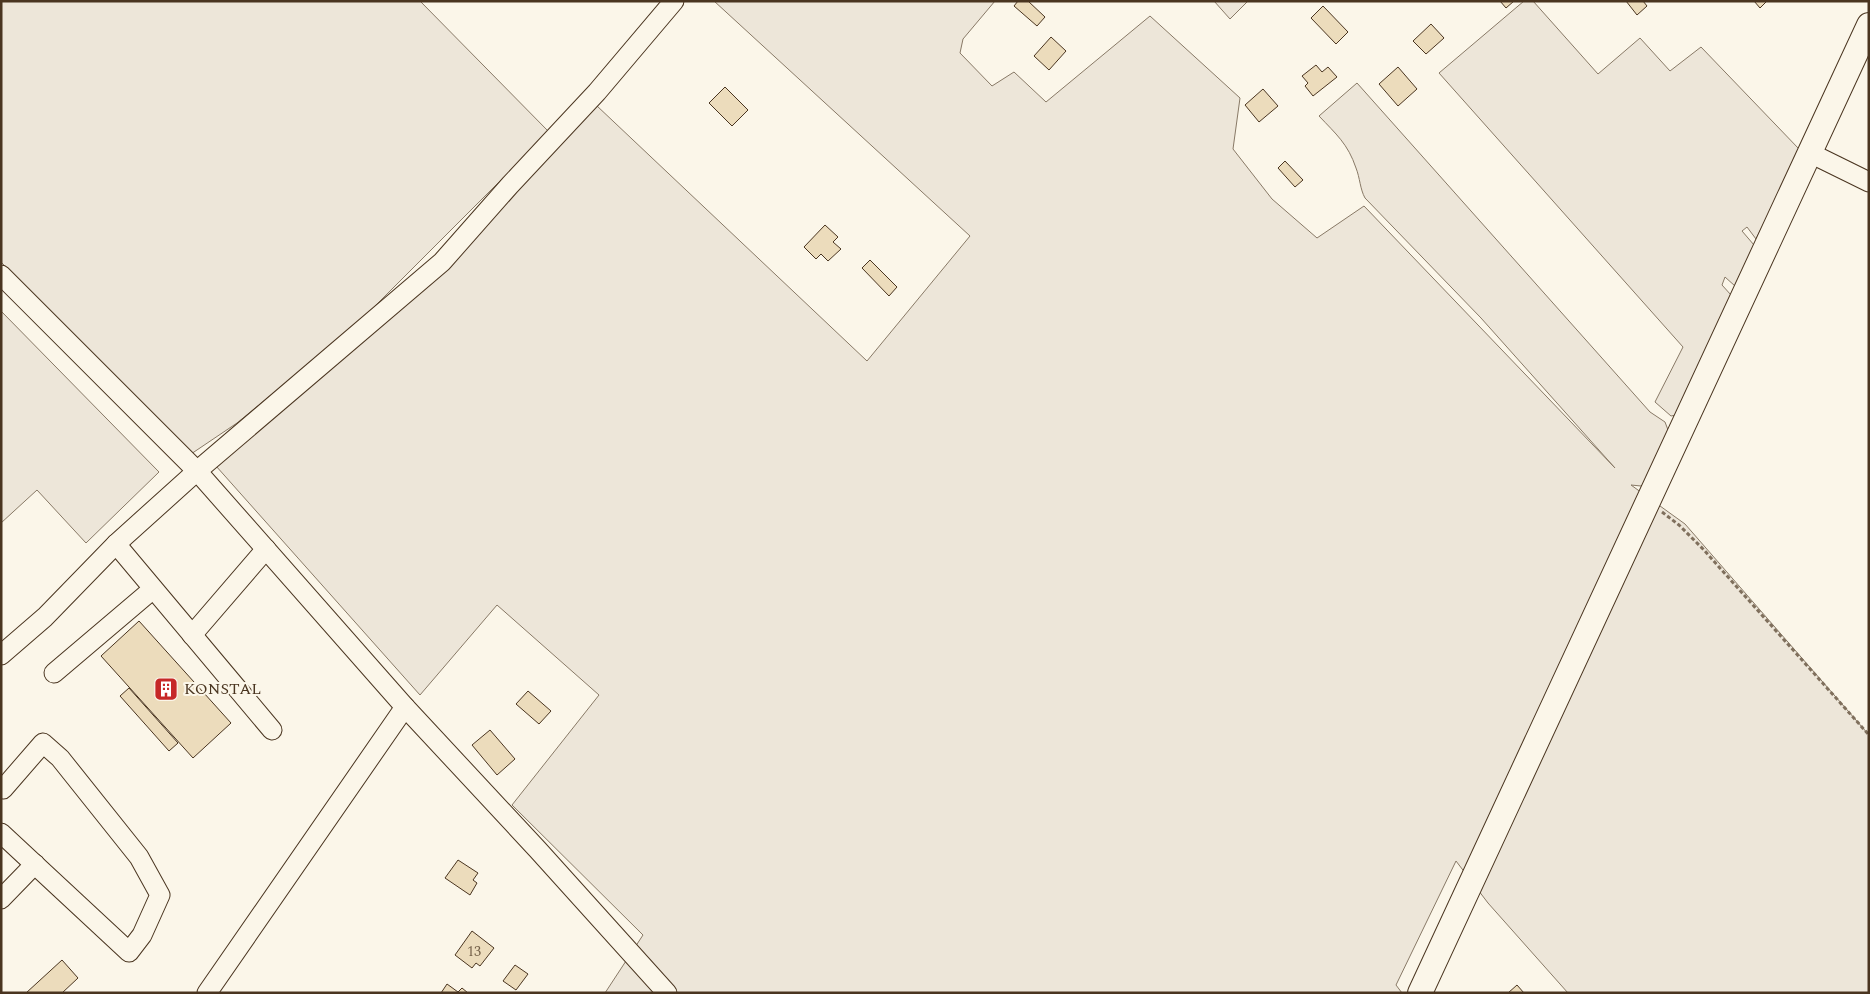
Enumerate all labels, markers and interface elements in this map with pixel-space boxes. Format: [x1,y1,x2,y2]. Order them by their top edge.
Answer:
building icon: KONSTAL [153,676,179,702]
place label: KONSTAL [184,677,261,701]
house number: 13 [467,941,481,962]

